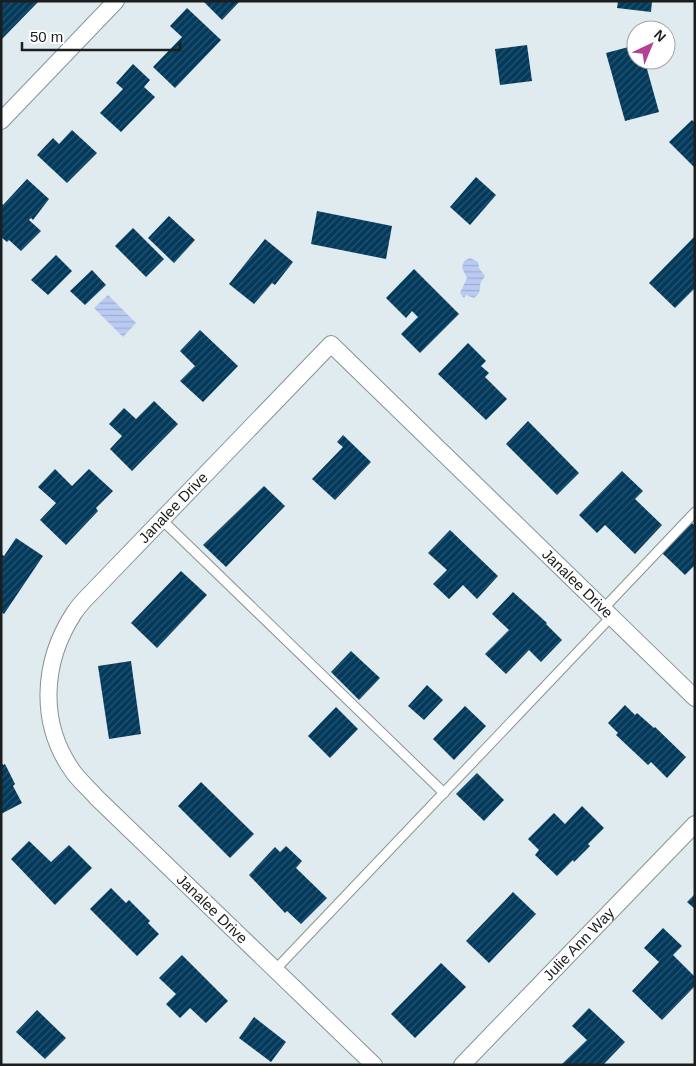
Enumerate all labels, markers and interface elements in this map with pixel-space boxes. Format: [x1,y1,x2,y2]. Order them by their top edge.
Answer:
scale bar [22,20,180,52]
north arrow [626,20,676,70]
text: N [651,26,669,45]
text: 50 m [30,28,63,45]
street label: Janalee Drive [135,468,211,546]
street label: Janalee Drive [539,545,617,621]
street label: Janalee Drive [173,871,251,947]
street label: Julie Ann Way [539,904,618,984]

